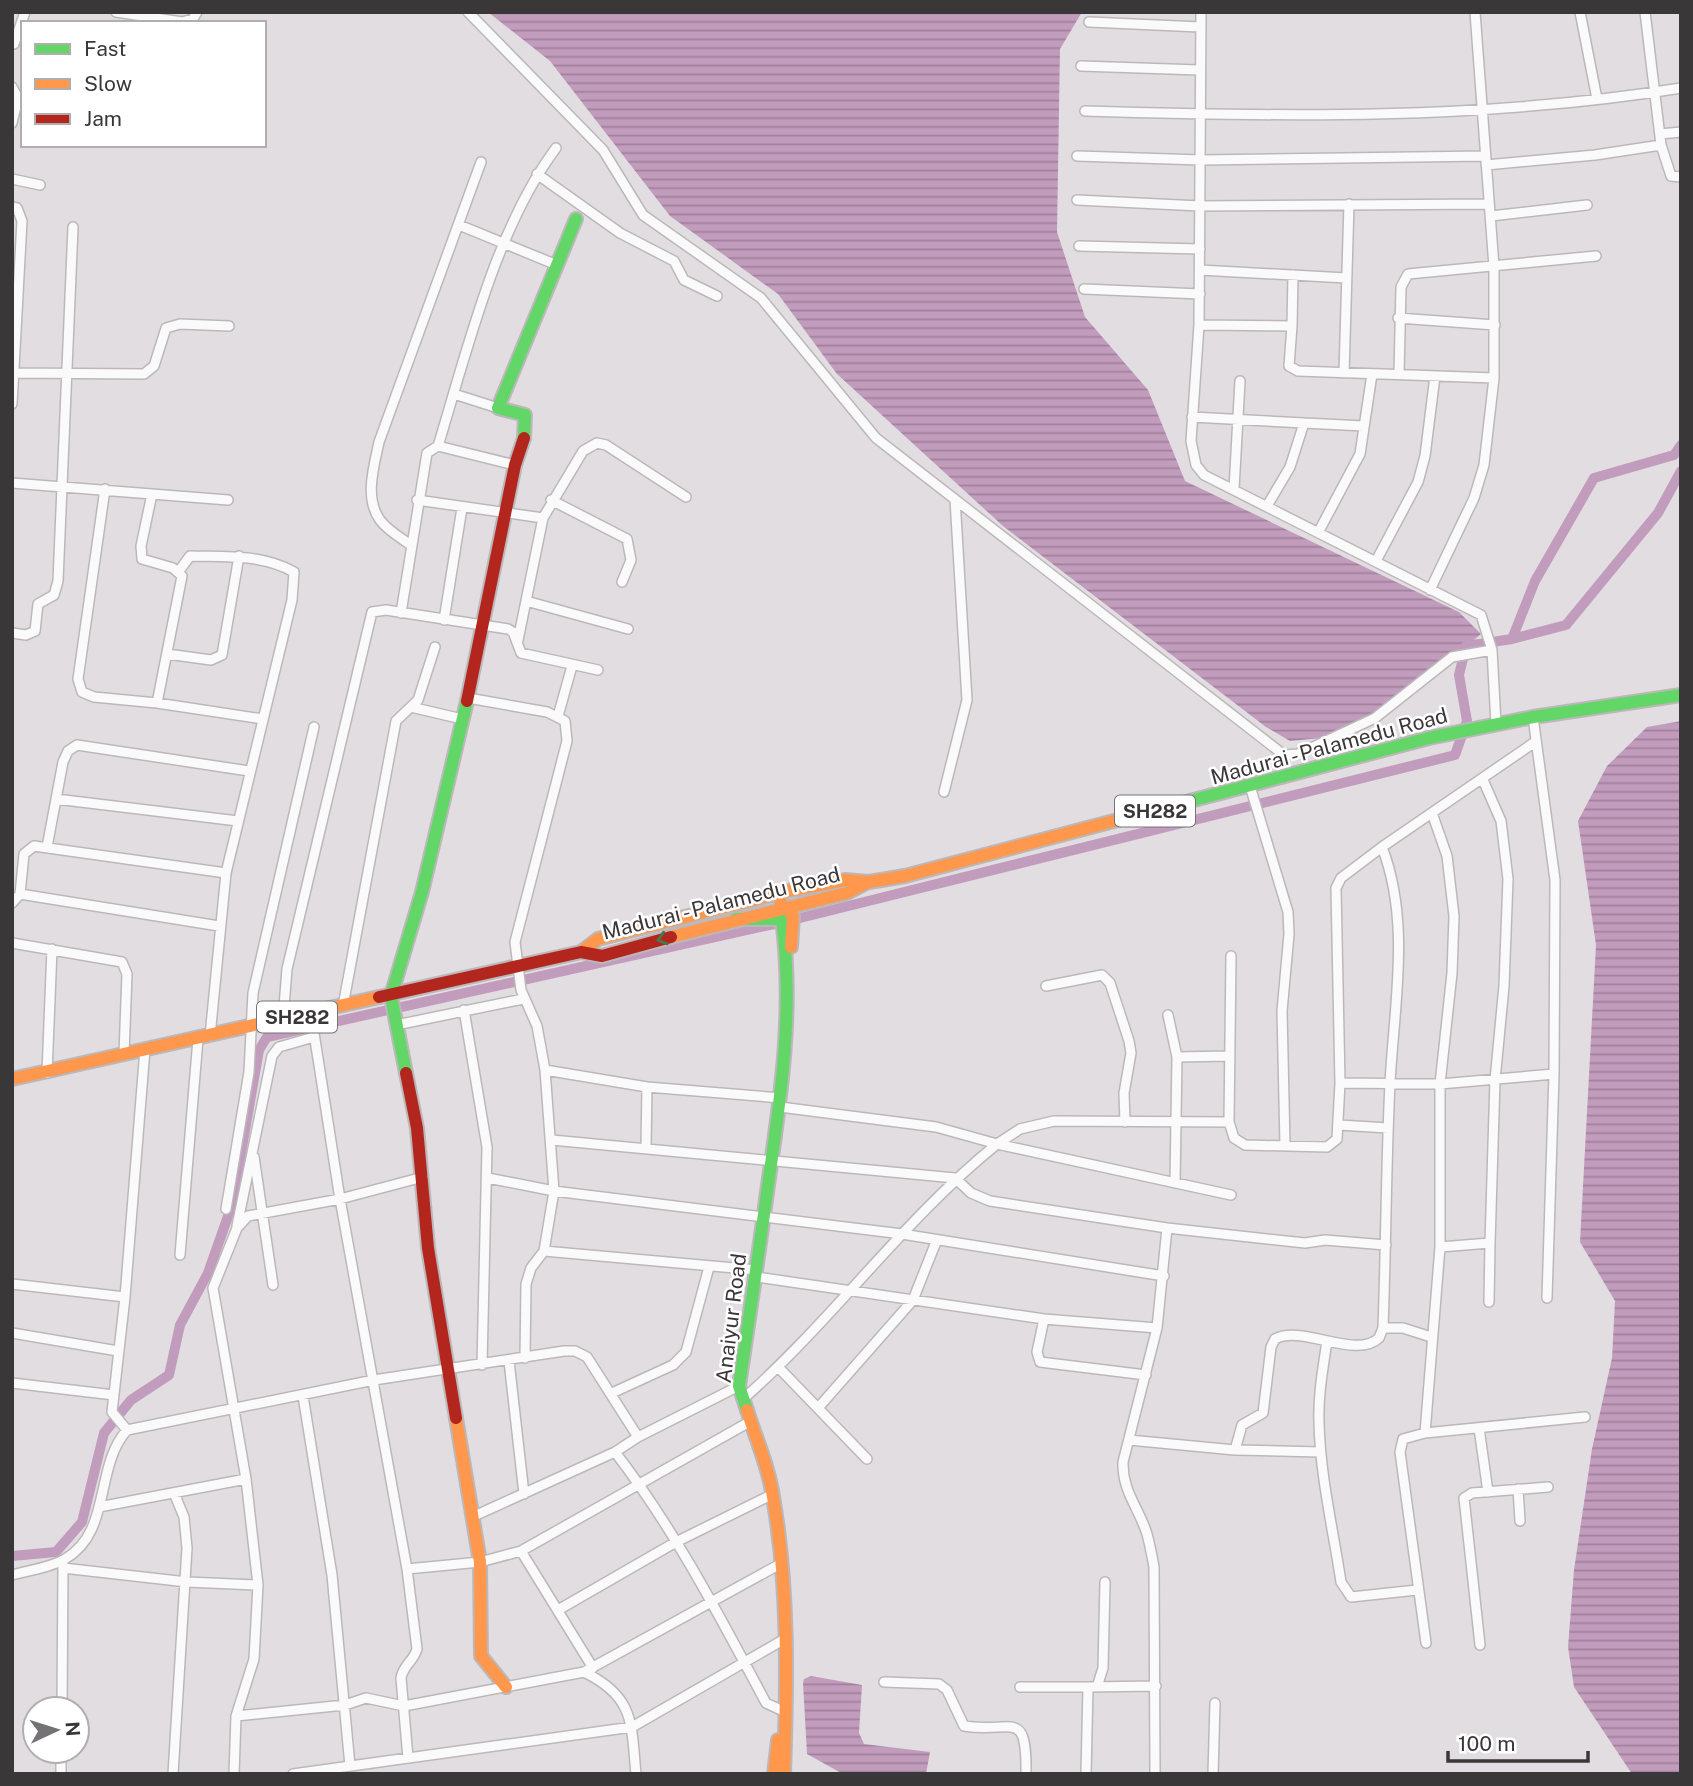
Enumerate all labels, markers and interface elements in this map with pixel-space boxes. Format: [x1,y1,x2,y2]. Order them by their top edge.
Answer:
legend [21,21,266,147]
text: Fast [84,36,126,61]
text: Slow [84,71,132,96]
text: Jam [84,106,122,131]
street label: Madurai - Palamedu Road [1208,702,1450,790]
road number: SH282 [1115,796,1195,826]
street label: Madurai - Palamedu Road [599,861,843,945]
one-way arrow [656,931,668,946]
road number: SH282 [257,1001,337,1032]
street label: Anaiyur Road [711,1252,751,1384]
north arrow [21,1695,91,1765]
scale bar [1448,1720,1588,1764]
text: N [61,1721,84,1737]
text: 100 m [1458,1731,1515,1756]

